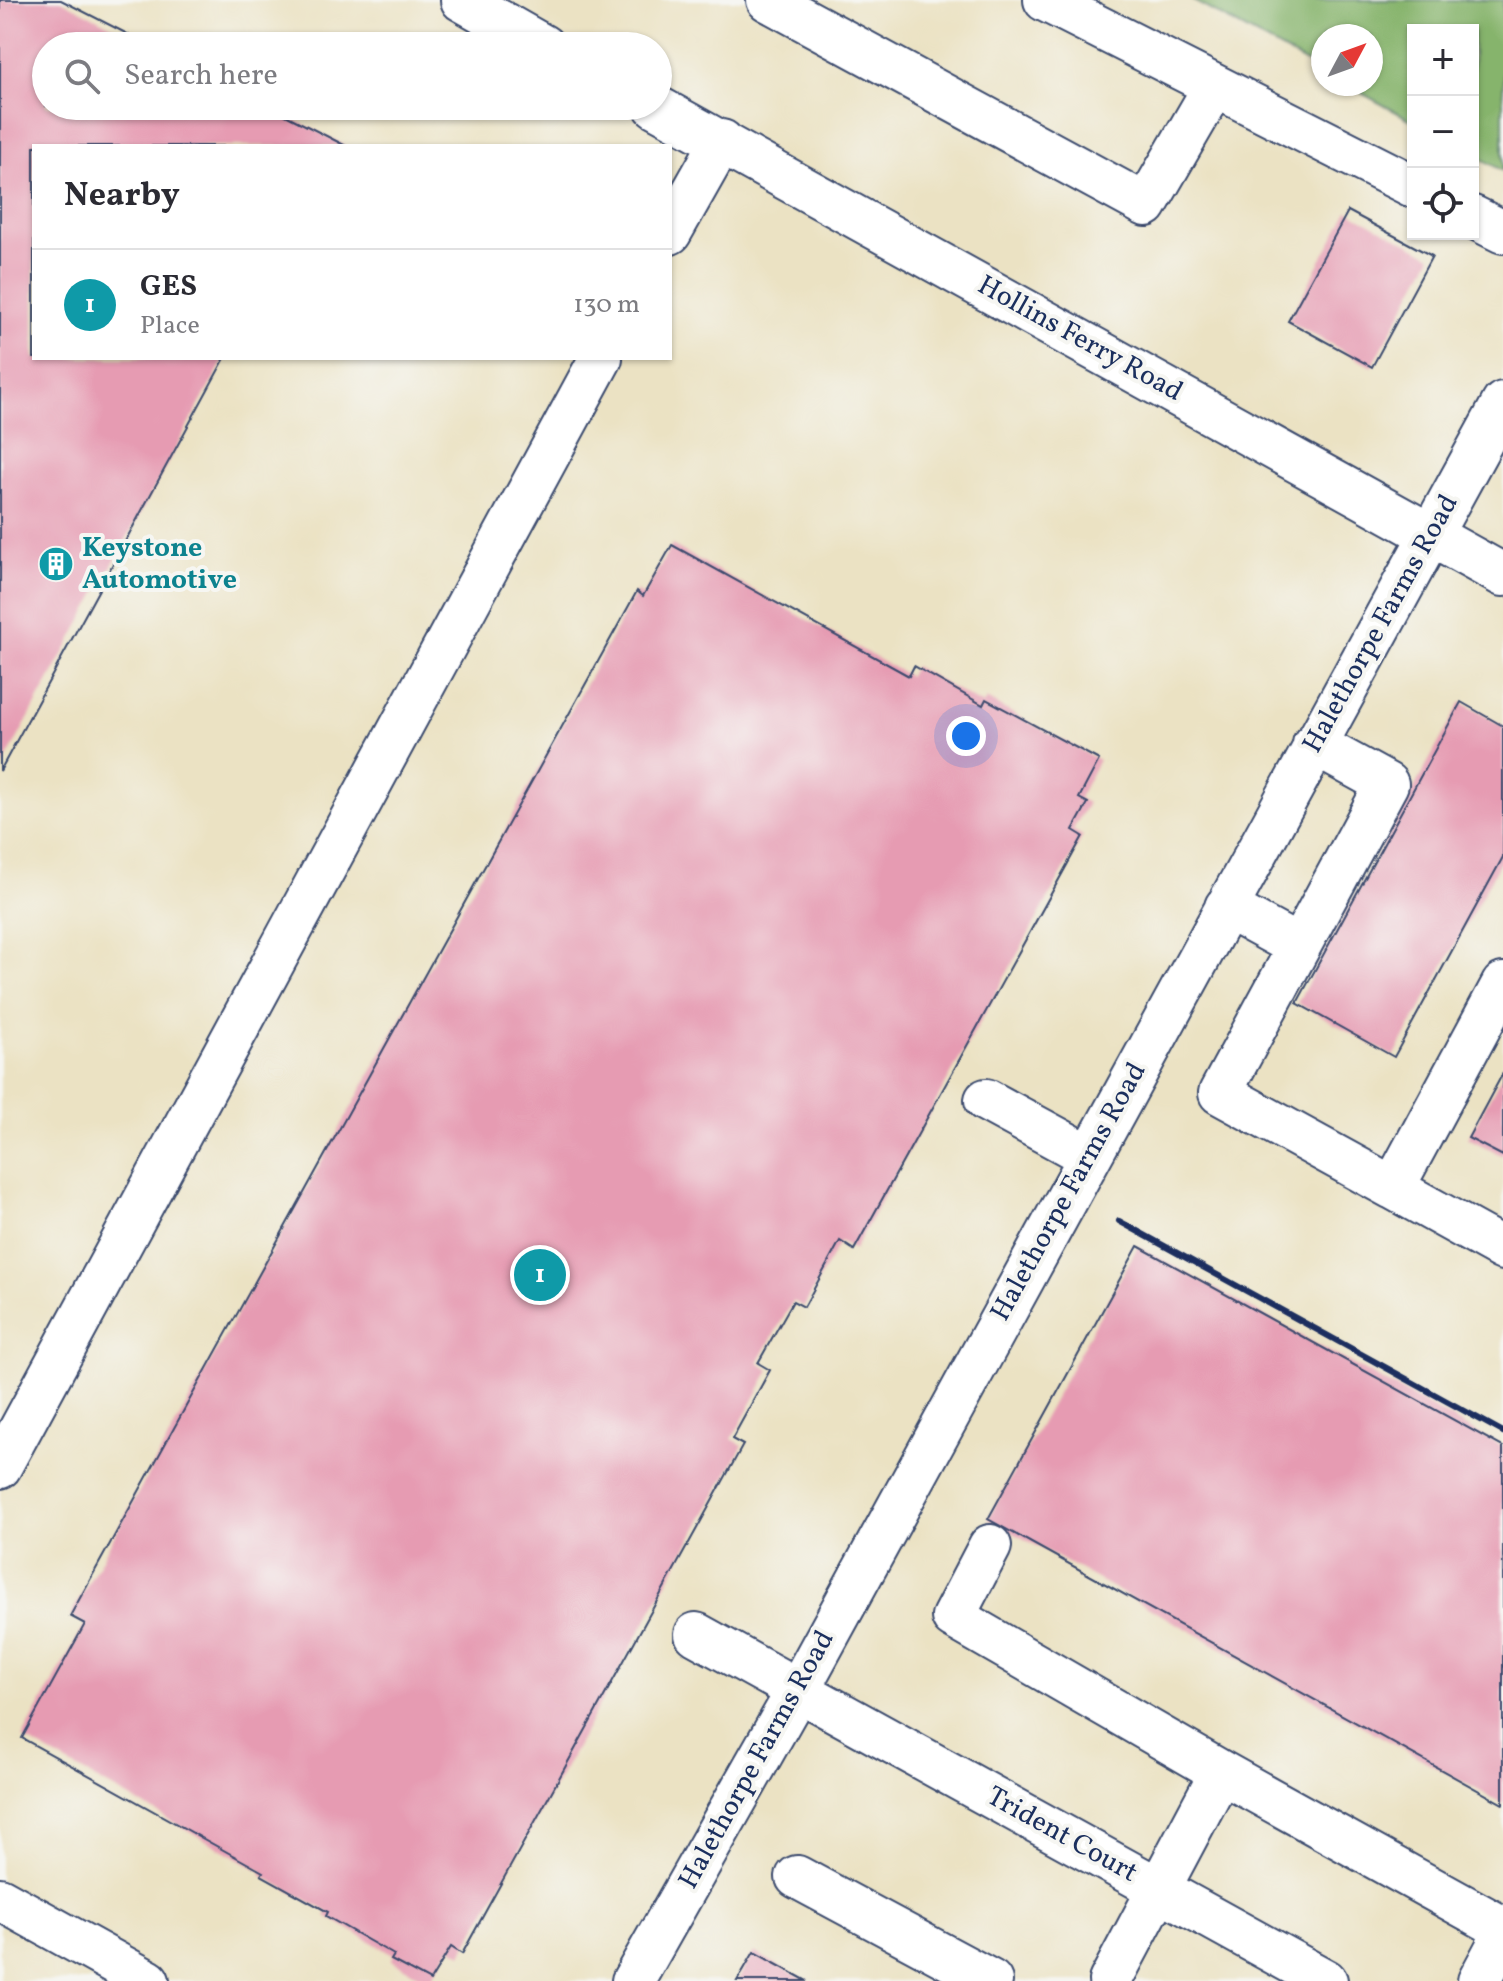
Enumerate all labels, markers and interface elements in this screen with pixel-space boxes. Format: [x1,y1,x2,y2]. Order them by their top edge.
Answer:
north arrow [1311,24,1383,96]
map controls [1407,24,1479,240]
button: + [1407,24,1479,96]
search box [32,32,672,120]
icon: search [60,54,104,98]
text: Search here [124,55,278,97]
button: − [1407,96,1479,168]
button: locate [1407,168,1479,240]
text: Nearby [64,173,180,220]
text: GES [140,266,197,308]
street label: Hollins Ferry Road [970,266,1190,412]
text: 1 [85,287,95,323]
text: 130 m [573,287,640,323]
text: Place [140,308,200,344]
street label: Halethorpe Farms Road [1294,488,1468,760]
place label: Keystone Automotive [82,529,237,600]
building icon: Keystone Automotive [37,545,75,583]
your location [946,716,986,756]
street label: Halethorpe Farms Road [982,1056,1156,1328]
pin: 1 [514,1245,566,1305]
street label: Halethorpe Farms Road [670,1624,844,1896]
street label: Trident Court [979,1777,1145,1893]

